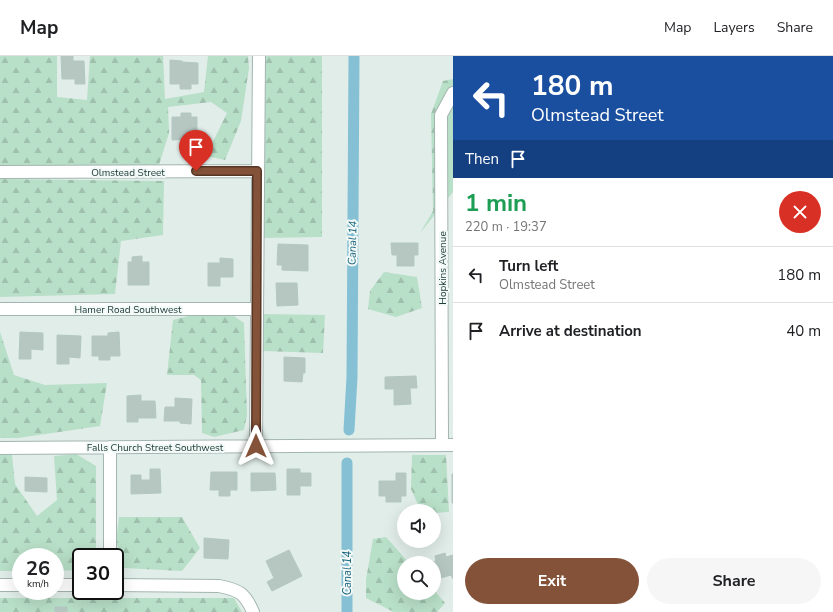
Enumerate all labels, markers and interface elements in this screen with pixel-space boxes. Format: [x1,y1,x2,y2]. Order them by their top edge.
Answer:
text: Map [20,15,58,41]
text: Map [664,18,691,37]
text: Layers [713,18,755,37]
text: Share [777,18,813,37]
text: 180 m [531,67,614,105]
icon: left [465,72,517,124]
text: Olmstead Street [531,103,664,127]
pin [179,130,213,171]
icon: arrive [185,136,207,158]
icon: arrive [507,148,529,170]
text: Then [465,149,499,169]
street label: Olmstead Street [91,166,165,180]
text: 1 min [465,187,527,219]
button: close [779,191,821,233]
text: 220 m · 19:37 [465,218,547,236]
water label: Canal 14 [345,220,360,265]
street label: Hopkins Avenue [436,231,450,305]
text: Turn left [499,256,558,276]
icon: left [465,264,487,286]
text: 180 m [777,265,821,285]
text: Olmstead Street [499,276,595,294]
street label: Hamer Road Southwest [74,303,182,317]
icon: arrive [465,320,487,342]
text: Arrive at destination [499,321,642,341]
text: 40 m [786,321,821,341]
position arrow [235,425,277,467]
street label: Falls Church Street Southwest [87,441,224,455]
map controls [397,504,441,600]
button: sound [397,504,441,548]
speed limit sign: 30 [72,548,124,600]
water label: Canal 14 [340,550,355,595]
text: 26 [26,555,50,582]
button: search [397,556,441,600]
button: Exit [465,558,639,604]
button: Share [647,558,821,604]
text: km/h [27,577,49,591]

